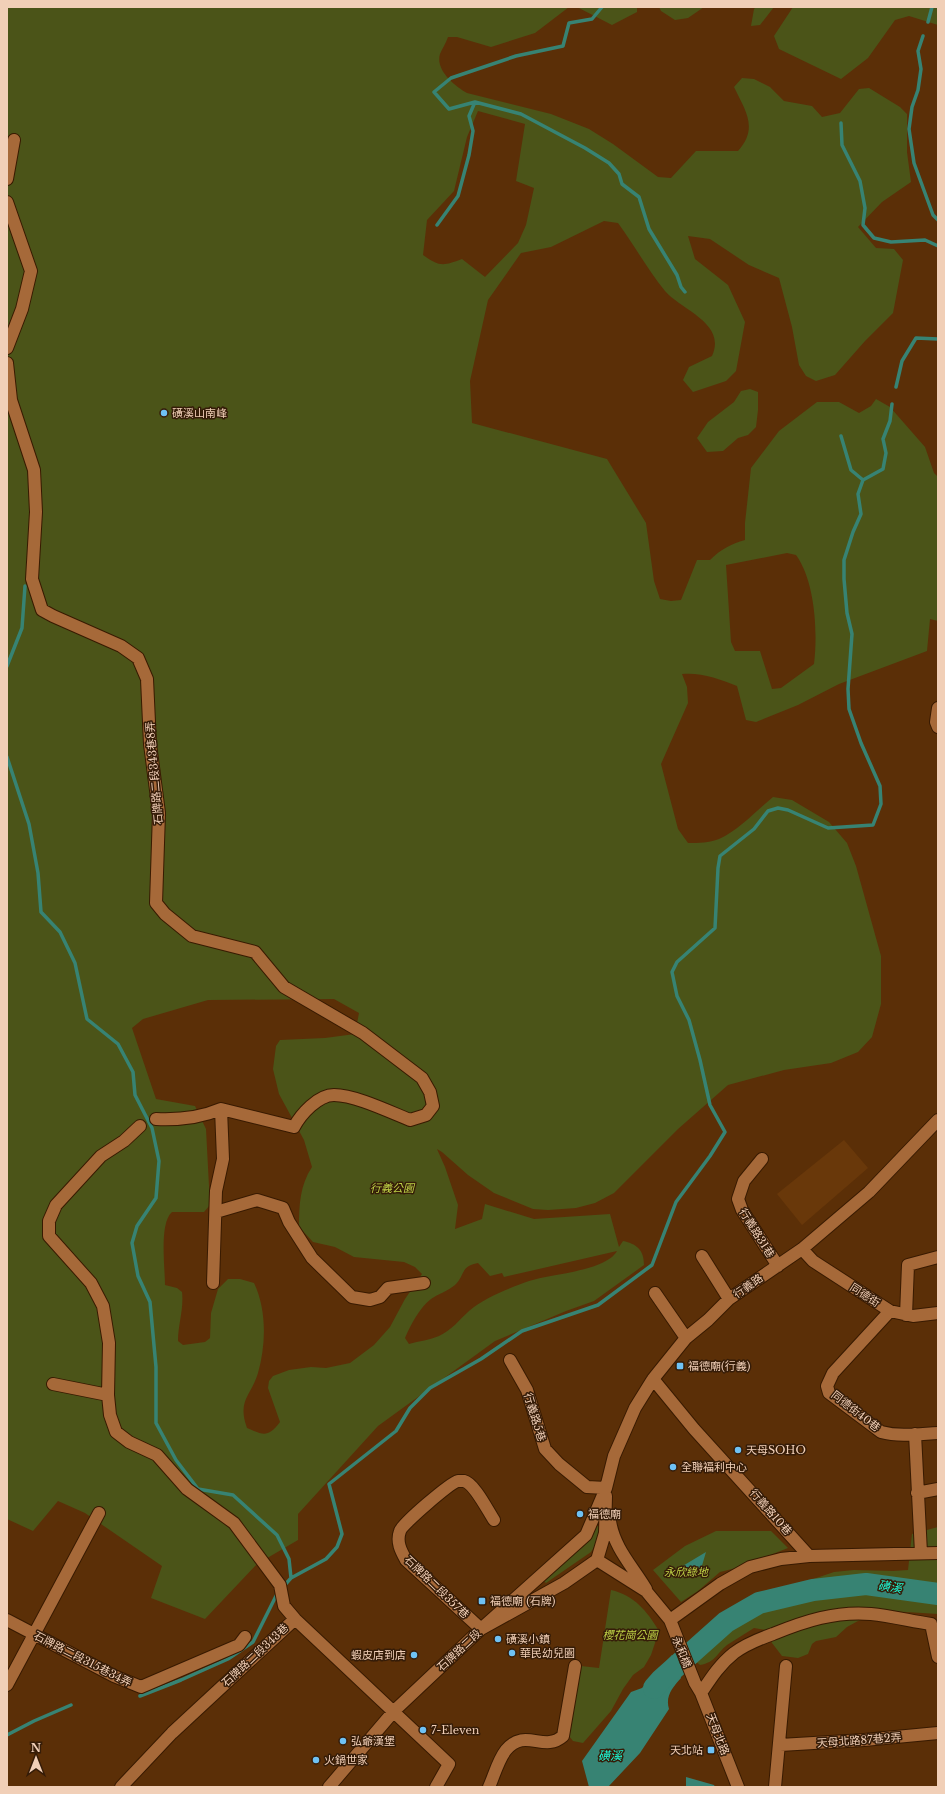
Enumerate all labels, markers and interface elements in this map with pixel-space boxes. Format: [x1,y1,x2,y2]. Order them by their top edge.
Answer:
place label: 磺溪山南峰 [172,406,227,420]
marker: 磺溪山南峰 [159,408,169,418]
street label: 石牌路二段343巷8弄 [143,721,165,825]
park label: 行義公園 [370,1181,416,1195]
street label: 行義路31巷 [736,1206,778,1260]
street label: 行義路 [730,1271,766,1301]
street label: 同德街 [847,1280,883,1310]
place label: 福德廟(行義) [688,1359,751,1373]
marker: 福德廟(行義) [675,1361,685,1371]
street label: 同德街40巷 [829,1388,883,1434]
street label: 行義路5巷 [521,1391,549,1443]
place label: 天母SOHO [746,1443,806,1457]
marker: 天母SOHO [733,1445,743,1455]
place label: 全聯福利中心 [681,1460,747,1474]
marker: 全聯福利中心 [668,1462,678,1472]
street label: 行義路10巷 [747,1486,795,1538]
place label: 福德廟 [588,1507,621,1521]
marker: 福德廟 [575,1509,585,1519]
street label: 石牌路二段357巷 [402,1553,472,1621]
park label: 永欣綠地 [664,1565,709,1579]
water label: 磺溪 [877,1577,905,1596]
place label: 福德廟 (石牌) [490,1594,556,1608]
marker: 福德廟 (石牌) [477,1596,487,1606]
street label: 石牌路二段343巷 [219,1621,291,1689]
street label: 石牌路二段 [434,1626,484,1674]
street label: 石牌路二段315巷34弄 [32,1628,134,1690]
park label: 櫻花崗公園 [603,1628,659,1642]
place label: 磺溪小鎮 [506,1632,550,1646]
marker: 磺溪小鎮 [493,1634,503,1644]
street label: 永和橋 [669,1634,695,1670]
place label: 華民幼兒園 [520,1646,575,1660]
place label: 蝦皮店到店 [351,1648,406,1662]
marker: 華民幼兒園 [507,1648,517,1658]
marker: 蝦皮店到店 [409,1650,419,1660]
street label: 天母北路 [704,1711,732,1757]
place label: 7-Eleven [431,1723,480,1737]
marker: 7-Eleven [418,1725,428,1735]
street label: 天母北路87巷2弄 [816,1730,902,1750]
place label: 弘爺漢堡 [351,1734,395,1748]
marker: 弘爺漢堡 [338,1736,348,1746]
north arrow [16,1738,56,1778]
text: N [31,1741,42,1755]
place label: 天北站 [670,1743,703,1757]
marker: 天北站 [706,1745,716,1755]
water label: 磺溪 [598,1748,624,1763]
place label: 火鍋世家 [324,1753,368,1767]
marker: 火鍋世家 [311,1755,321,1765]

